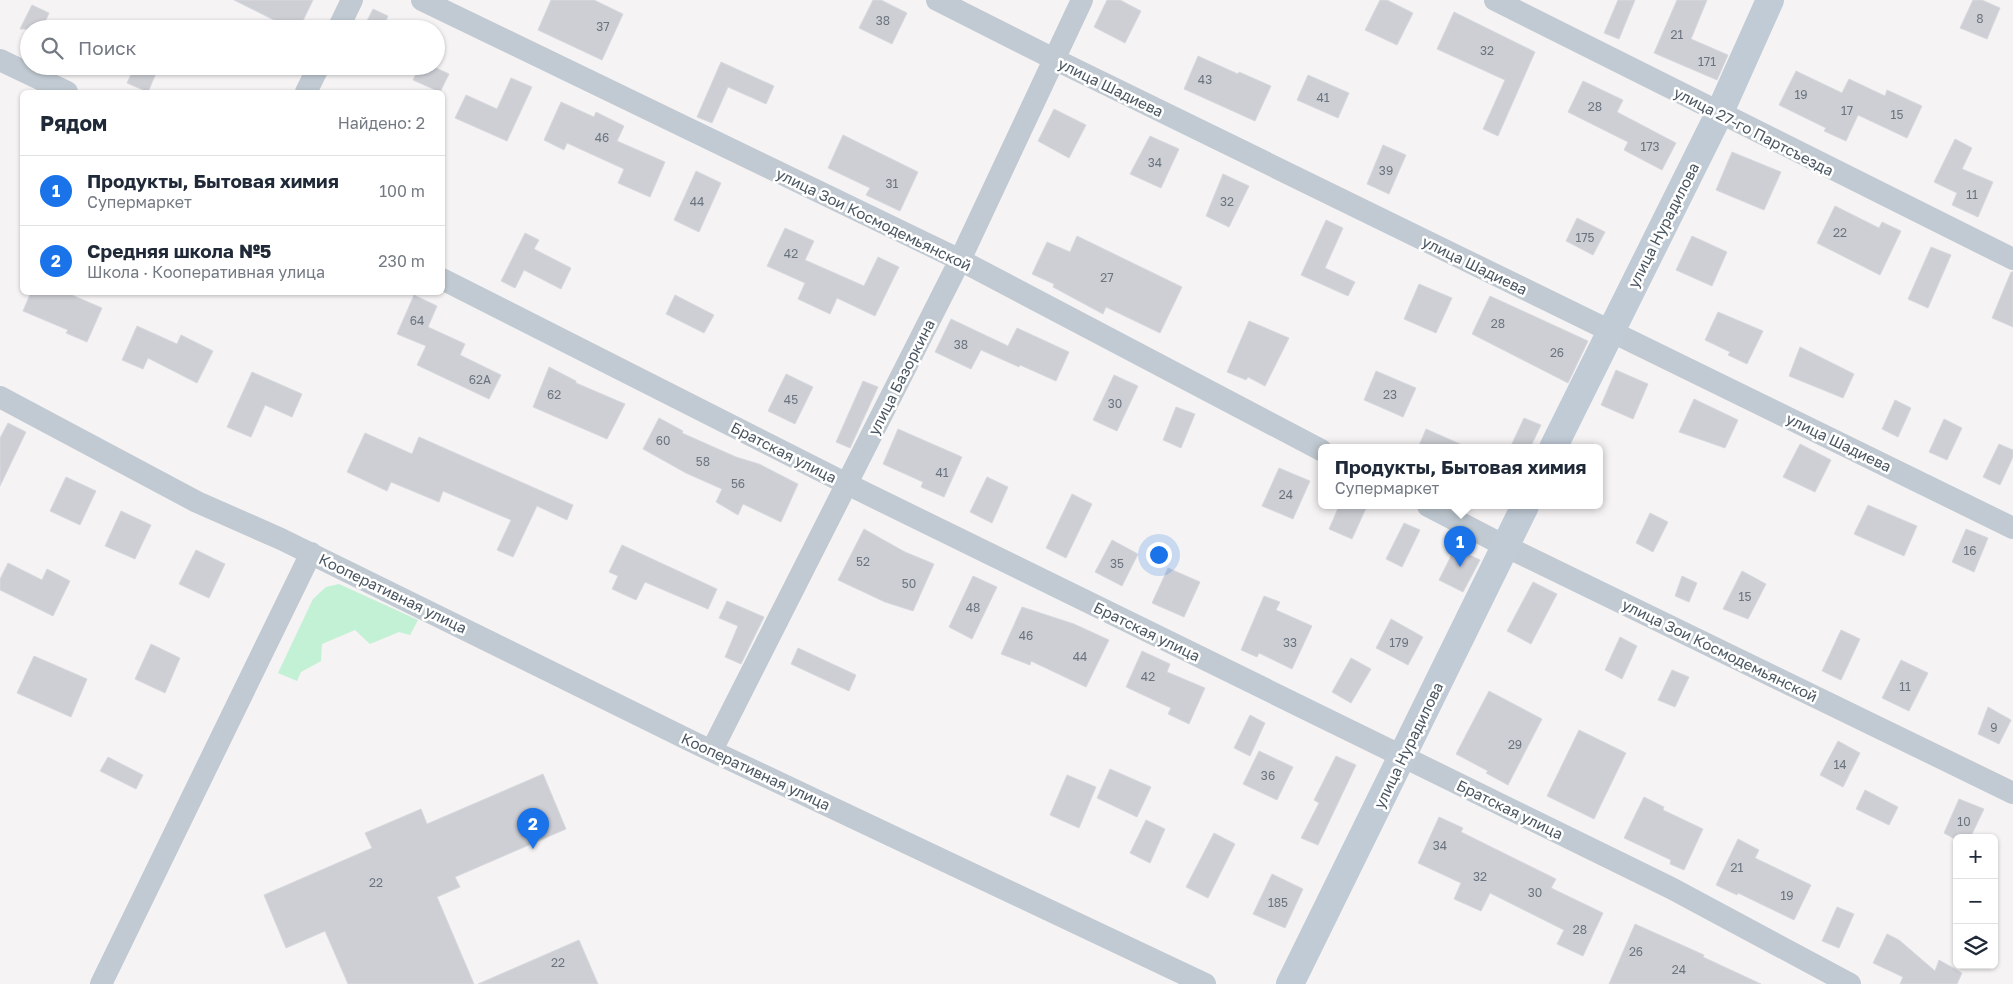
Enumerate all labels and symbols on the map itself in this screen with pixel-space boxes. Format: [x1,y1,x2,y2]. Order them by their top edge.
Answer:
house number: 8 [1976,11,1984,26]
house number: 38 [876,13,890,28]
house number: 37 [596,19,610,34]
house number: 21 [1671,27,1684,42]
house number: 32 [1480,43,1494,58]
street label: улица Шадиева [1056,54,1166,120]
house number: 171 [1698,54,1716,69]
house number: 43 [1198,72,1212,87]
street label: улица 27-го Партсъезда [1671,83,1837,179]
house number: 19 [1794,87,1808,102]
house number: 41 [1316,90,1330,105]
house number: 28 [1588,99,1602,114]
house number: 17 [1841,103,1853,118]
house number: 15 [1891,107,1903,122]
house number: 46 [595,130,609,145]
house number: 173 [1640,139,1660,154]
house number: 34 [1148,155,1162,170]
street label: улица Нурадилова [1624,159,1702,291]
house number: 39 [1379,163,1393,178]
street label: улица Зои Космодемьянской [773,164,975,274]
house number: 31 [886,176,899,191]
house number: 11 [1966,187,1978,202]
house number: 44 [690,194,704,209]
house number: 32 [1220,194,1234,209]
house number: 22 [1833,225,1847,240]
house number: 175 [1575,230,1595,245]
street label: улица Шадиева [1420,232,1530,298]
house number: 42 [784,246,798,261]
house number: 27 [1100,270,1114,285]
house number: 64 [410,313,424,328]
street label: улица Базоркина [864,316,938,438]
house number: 28 [1491,316,1505,331]
house number: 38 [954,337,968,352]
house number: 26 [1550,345,1564,360]
house number: 62А [469,372,491,387]
house number: 62 [547,387,561,402]
house number: 23 [1383,387,1397,402]
house number: 45 [784,392,798,407]
house number: 30 [1108,396,1122,411]
street label: улица Шадиева [1784,409,1894,475]
street label: Братская улица [728,418,840,486]
house number: 60 [656,433,670,448]
house number: 58 [696,454,710,469]
house number: 41 [935,465,949,480]
house number: 56 [731,476,745,491]
house number: 24 [1279,487,1293,502]
pin: 1 [1444,526,1476,567]
your location [1146,542,1172,568]
house number: 16 [1963,543,1977,558]
street label: Кооперативная улица [316,549,470,637]
house number: 52 [856,554,870,569]
house number: 35 [1110,556,1124,571]
house number: 50 [902,576,916,591]
house number: 15 [1739,589,1751,604]
street label: улица Зои Космодемьянской [1619,595,1821,705]
street label: Братская улица [1091,597,1203,665]
house number: 48 [966,600,980,615]
house number: 46 [1019,628,1033,643]
house number: 33 [1283,635,1297,650]
house number: 179 [1389,635,1409,650]
house number: 44 [1073,649,1087,664]
house number: 42 [1141,669,1155,684]
street label: улица Нурадилова [1370,679,1446,811]
house number: 11 [1899,679,1911,694]
house number: 9 [1990,720,1998,735]
street label: Кооперативная улица [679,729,833,813]
house number: 29 [1508,737,1522,752]
house number: 14 [1833,757,1847,772]
house number: 36 [1261,768,1275,783]
street label: Братская улица [1454,775,1566,843]
pin: 2 [517,808,549,849]
house number: 10 [1957,814,1971,829]
house number: 34 [1433,838,1447,853]
house number: 21 [1731,860,1744,875]
house number: 32 [1473,869,1487,884]
house number: 22 [369,875,383,890]
house number: 30 [1528,885,1542,900]
house number: 19 [1780,888,1794,903]
house number: 185 [1268,895,1288,910]
house number: 28 [1573,922,1587,937]
house number: 26 [1629,944,1643,959]
house number: 22 [551,955,565,970]
house number: 24 [1672,962,1686,977]

